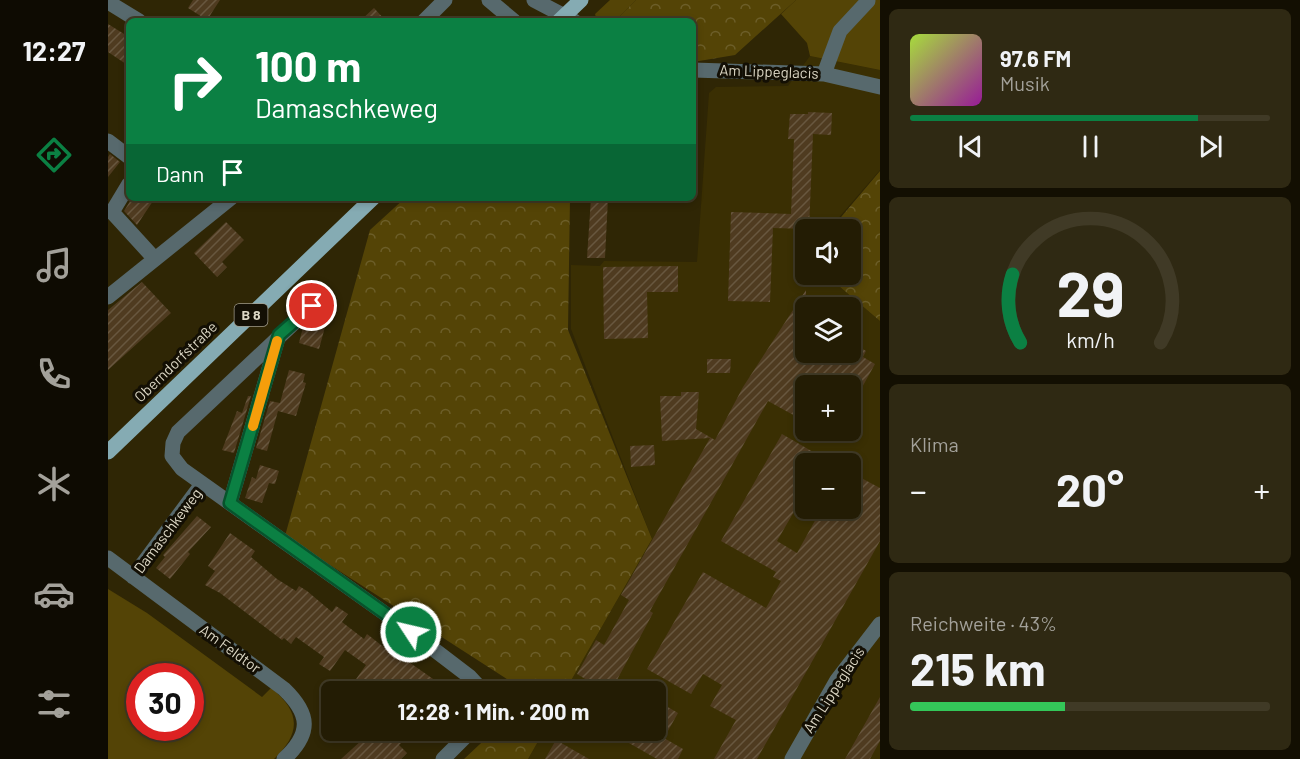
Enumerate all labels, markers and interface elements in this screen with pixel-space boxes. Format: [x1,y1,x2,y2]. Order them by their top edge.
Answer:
text: 12:27 [22,34,86,66]
text: 100 m [255,40,361,90]
icon: right [156,42,234,120]
text: 97.6 FM [1000,45,1071,71]
street label: Am Lippeglacis [719,60,819,82]
text: Musik [1000,71,1050,95]
text: Damaschkeweg [255,91,438,123]
icon: previous [954,130,987,163]
icon: pause [1074,130,1107,163]
icon: next [1194,130,1227,163]
icon: directions [33,134,75,176]
icon: arrive [216,156,249,189]
text: Dann [156,160,204,186]
map controls [795,219,861,519]
button: sound [795,219,861,285]
icon: music [33,244,75,286]
text: 29 [1056,255,1124,329]
pin [286,280,337,331]
icon: arrive [295,289,328,322]
button: layers [795,297,861,363]
road number: B 8 [234,304,268,326]
street label: Oberndorfstraße [130,317,220,405]
text: km/h [1066,327,1114,352]
icon: phone [33,353,75,395]
button: + [795,375,861,441]
text: Klima [910,432,959,456]
button: − [795,453,861,519]
text: 20° [1056,462,1124,516]
icon: climate [33,463,75,505]
text: − [910,470,927,510]
text: + [1254,470,1270,510]
street label: Damaschkeweg [129,484,205,576]
icon: car [33,573,75,615]
position arrow [379,600,443,664]
text: Reichweite · 43% [910,611,1057,635]
street label: Am Feldtor [197,620,265,677]
text: 215 km [910,641,1046,695]
street label: Am Lippeglacis [799,643,868,736]
speed limit sign: 30 [126,663,204,741]
icon: filters [33,683,75,725]
text: 12:28 · 1 Min. · 200 m [398,698,589,724]

